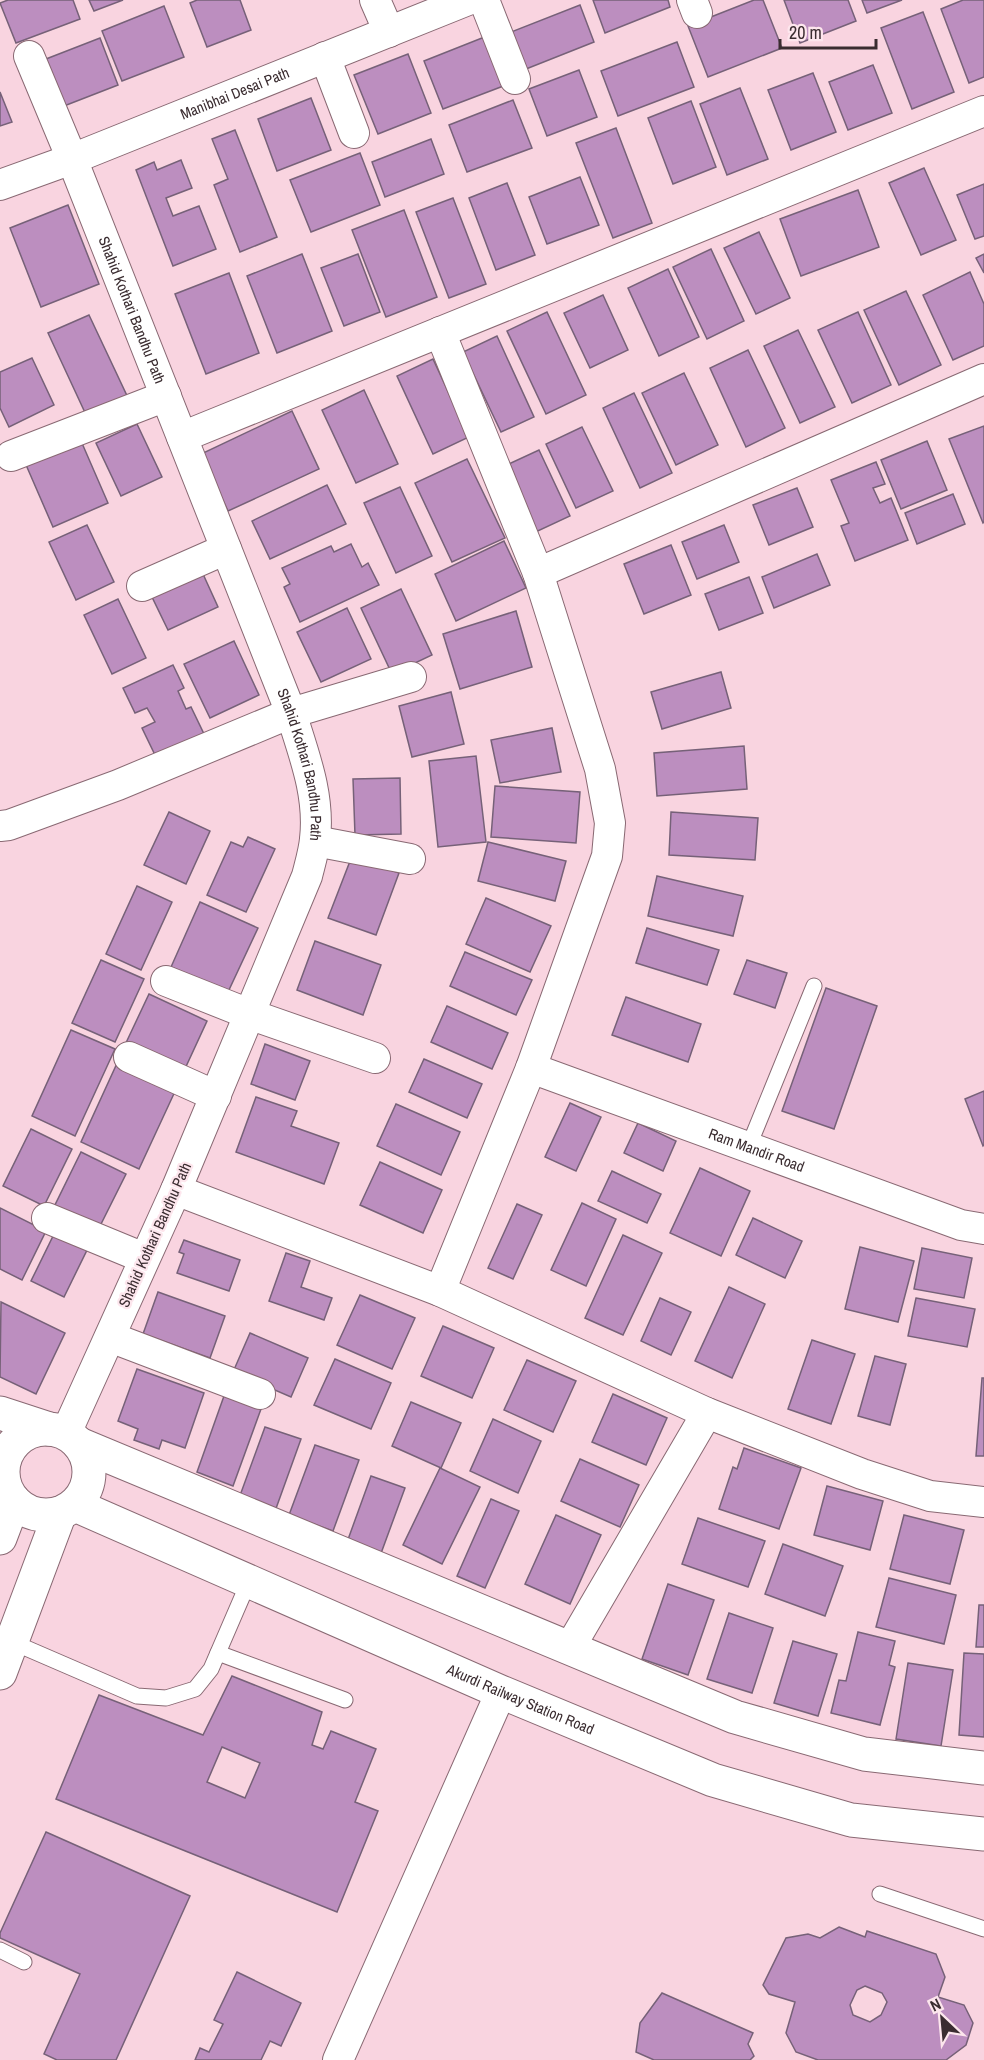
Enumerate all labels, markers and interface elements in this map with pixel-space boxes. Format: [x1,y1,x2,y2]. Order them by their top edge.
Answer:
scale bar [780,12,876,50]
text: 20 m [789,20,822,45]
street label: Manibhai Desai Path [177,62,292,124]
street label: Shahid Kothari Bandhu Path [94,233,171,387]
street label: Shahid Kothari Bandhu Path [272,685,327,842]
street label: Ram Mandir Road [706,1123,807,1177]
street label: Shahid Kothari Bandhu Path [113,1159,196,1311]
street label: Akurdi Railway Station Road [443,1658,597,1739]
north arrow [912,1988,972,2048]
text: N [926,1993,945,2016]

